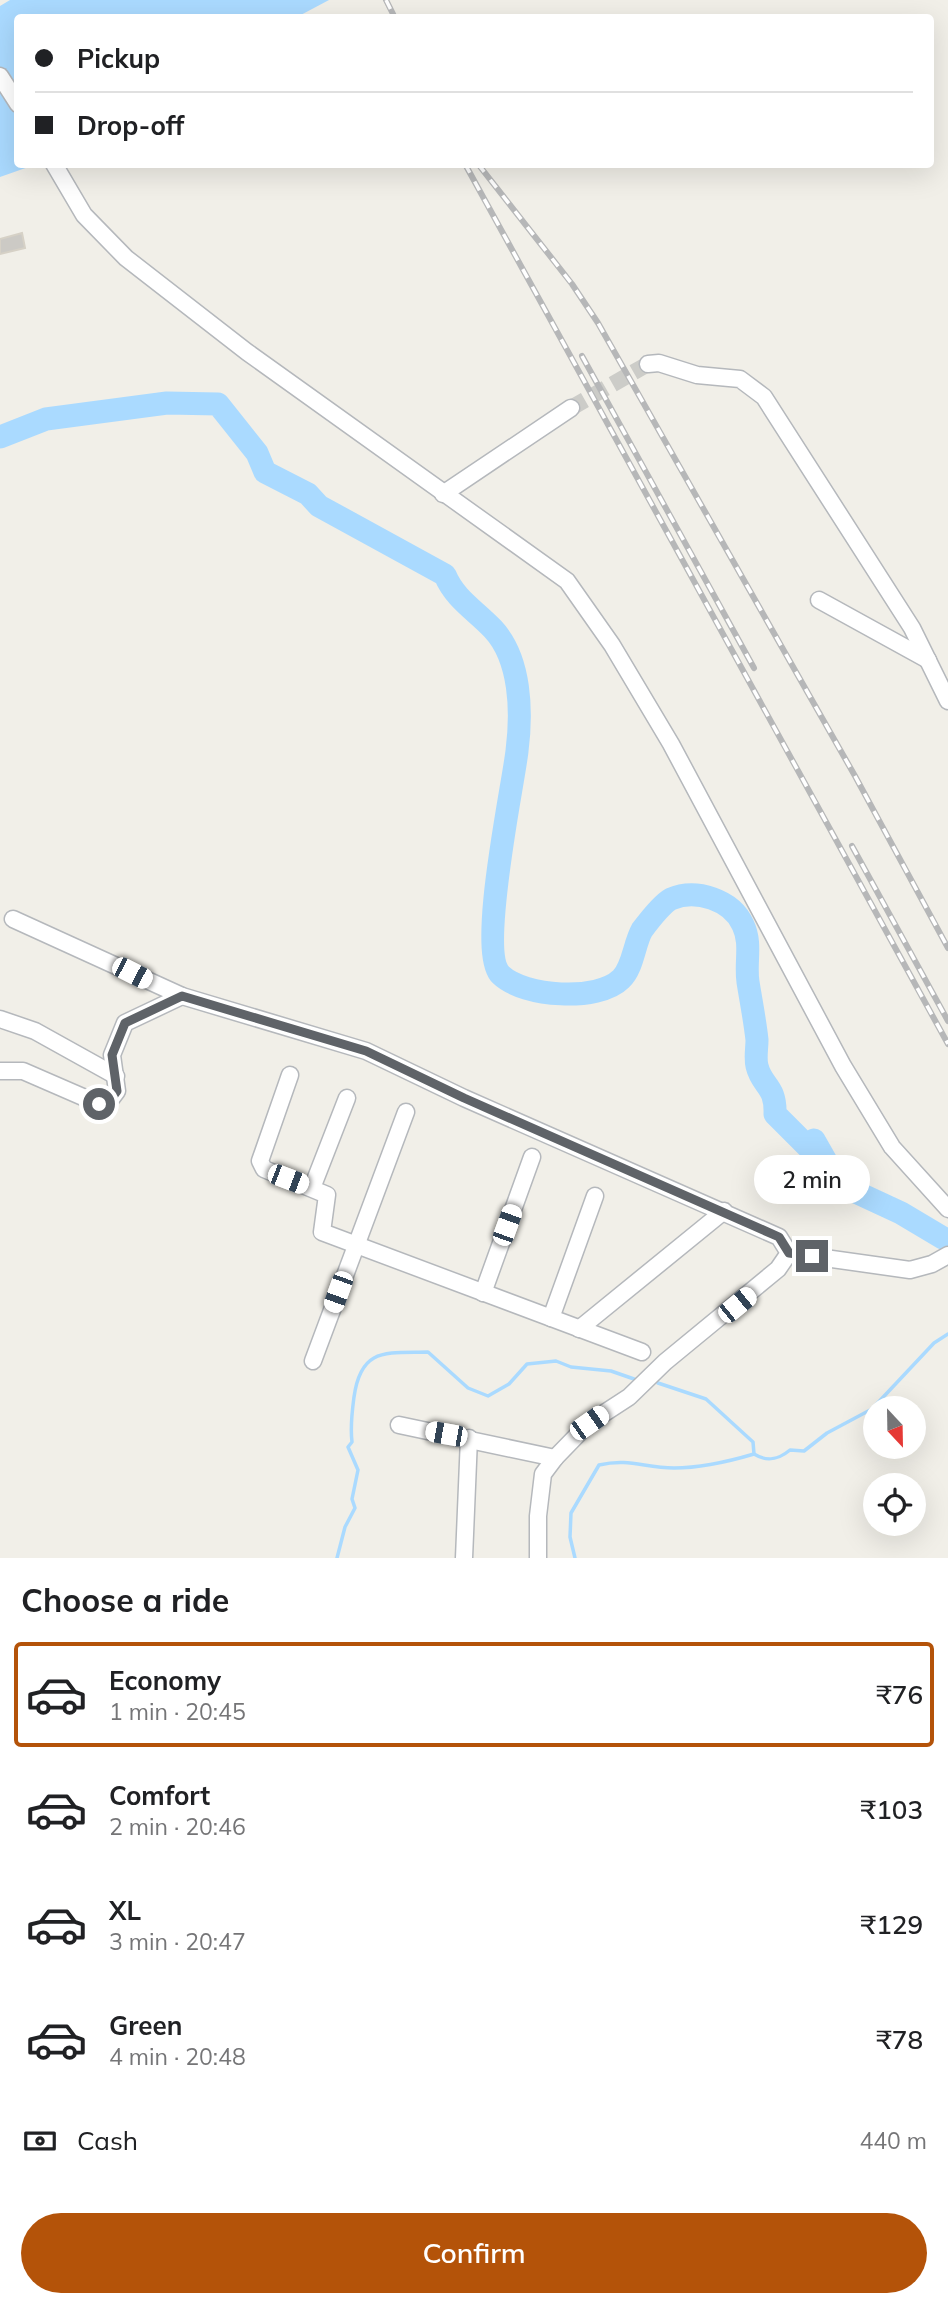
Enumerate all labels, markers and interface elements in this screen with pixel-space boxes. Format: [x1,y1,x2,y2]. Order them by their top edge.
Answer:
text: Pickup [77,42,160,75]
text: Drop-off [77,109,184,142]
car [109,954,156,992]
route start [83,1088,115,1120]
callout: 2 min [754,1154,870,1204]
car [265,1162,312,1196]
text: 2 min [782,1165,842,1194]
car [490,1202,525,1248]
route end [796,1240,828,1272]
car [321,1269,356,1315]
car [715,1284,760,1326]
north arrow [863,1396,926,1460]
map controls [863,1396,926,1536]
car [566,1402,613,1444]
car [424,1420,469,1448]
button: locate [863,1473,926,1536]
text: Choose a ride [21,1580,229,1620]
icon: car [25,1663,88,1726]
text: Economy [109,1664,221,1697]
text: ₹76 [876,1678,923,1711]
text: 1 min · 20:45 [109,1697,246,1726]
icon: car [25,1778,88,1841]
text: Comfort [109,1779,210,1812]
text: ₹103 [861,1793,923,1826]
text: 2 min · 20:46 [109,1812,246,1841]
icon: car [25,1893,88,1956]
text: XL [109,1894,141,1927]
text: ₹129 [861,1908,923,1941]
text: 3 min · 20:47 [109,1927,246,1956]
icon: car [25,2008,88,2071]
text: Green [109,2009,182,2042]
text: ₹78 [876,2023,923,2056]
text: 4 min · 20:48 [109,2042,246,2071]
icon: cash [21,2122,59,2160]
text: Cash [77,2124,138,2157]
text: 440 m [859,2126,927,2155]
button: Confirm [21,2213,927,2293]

